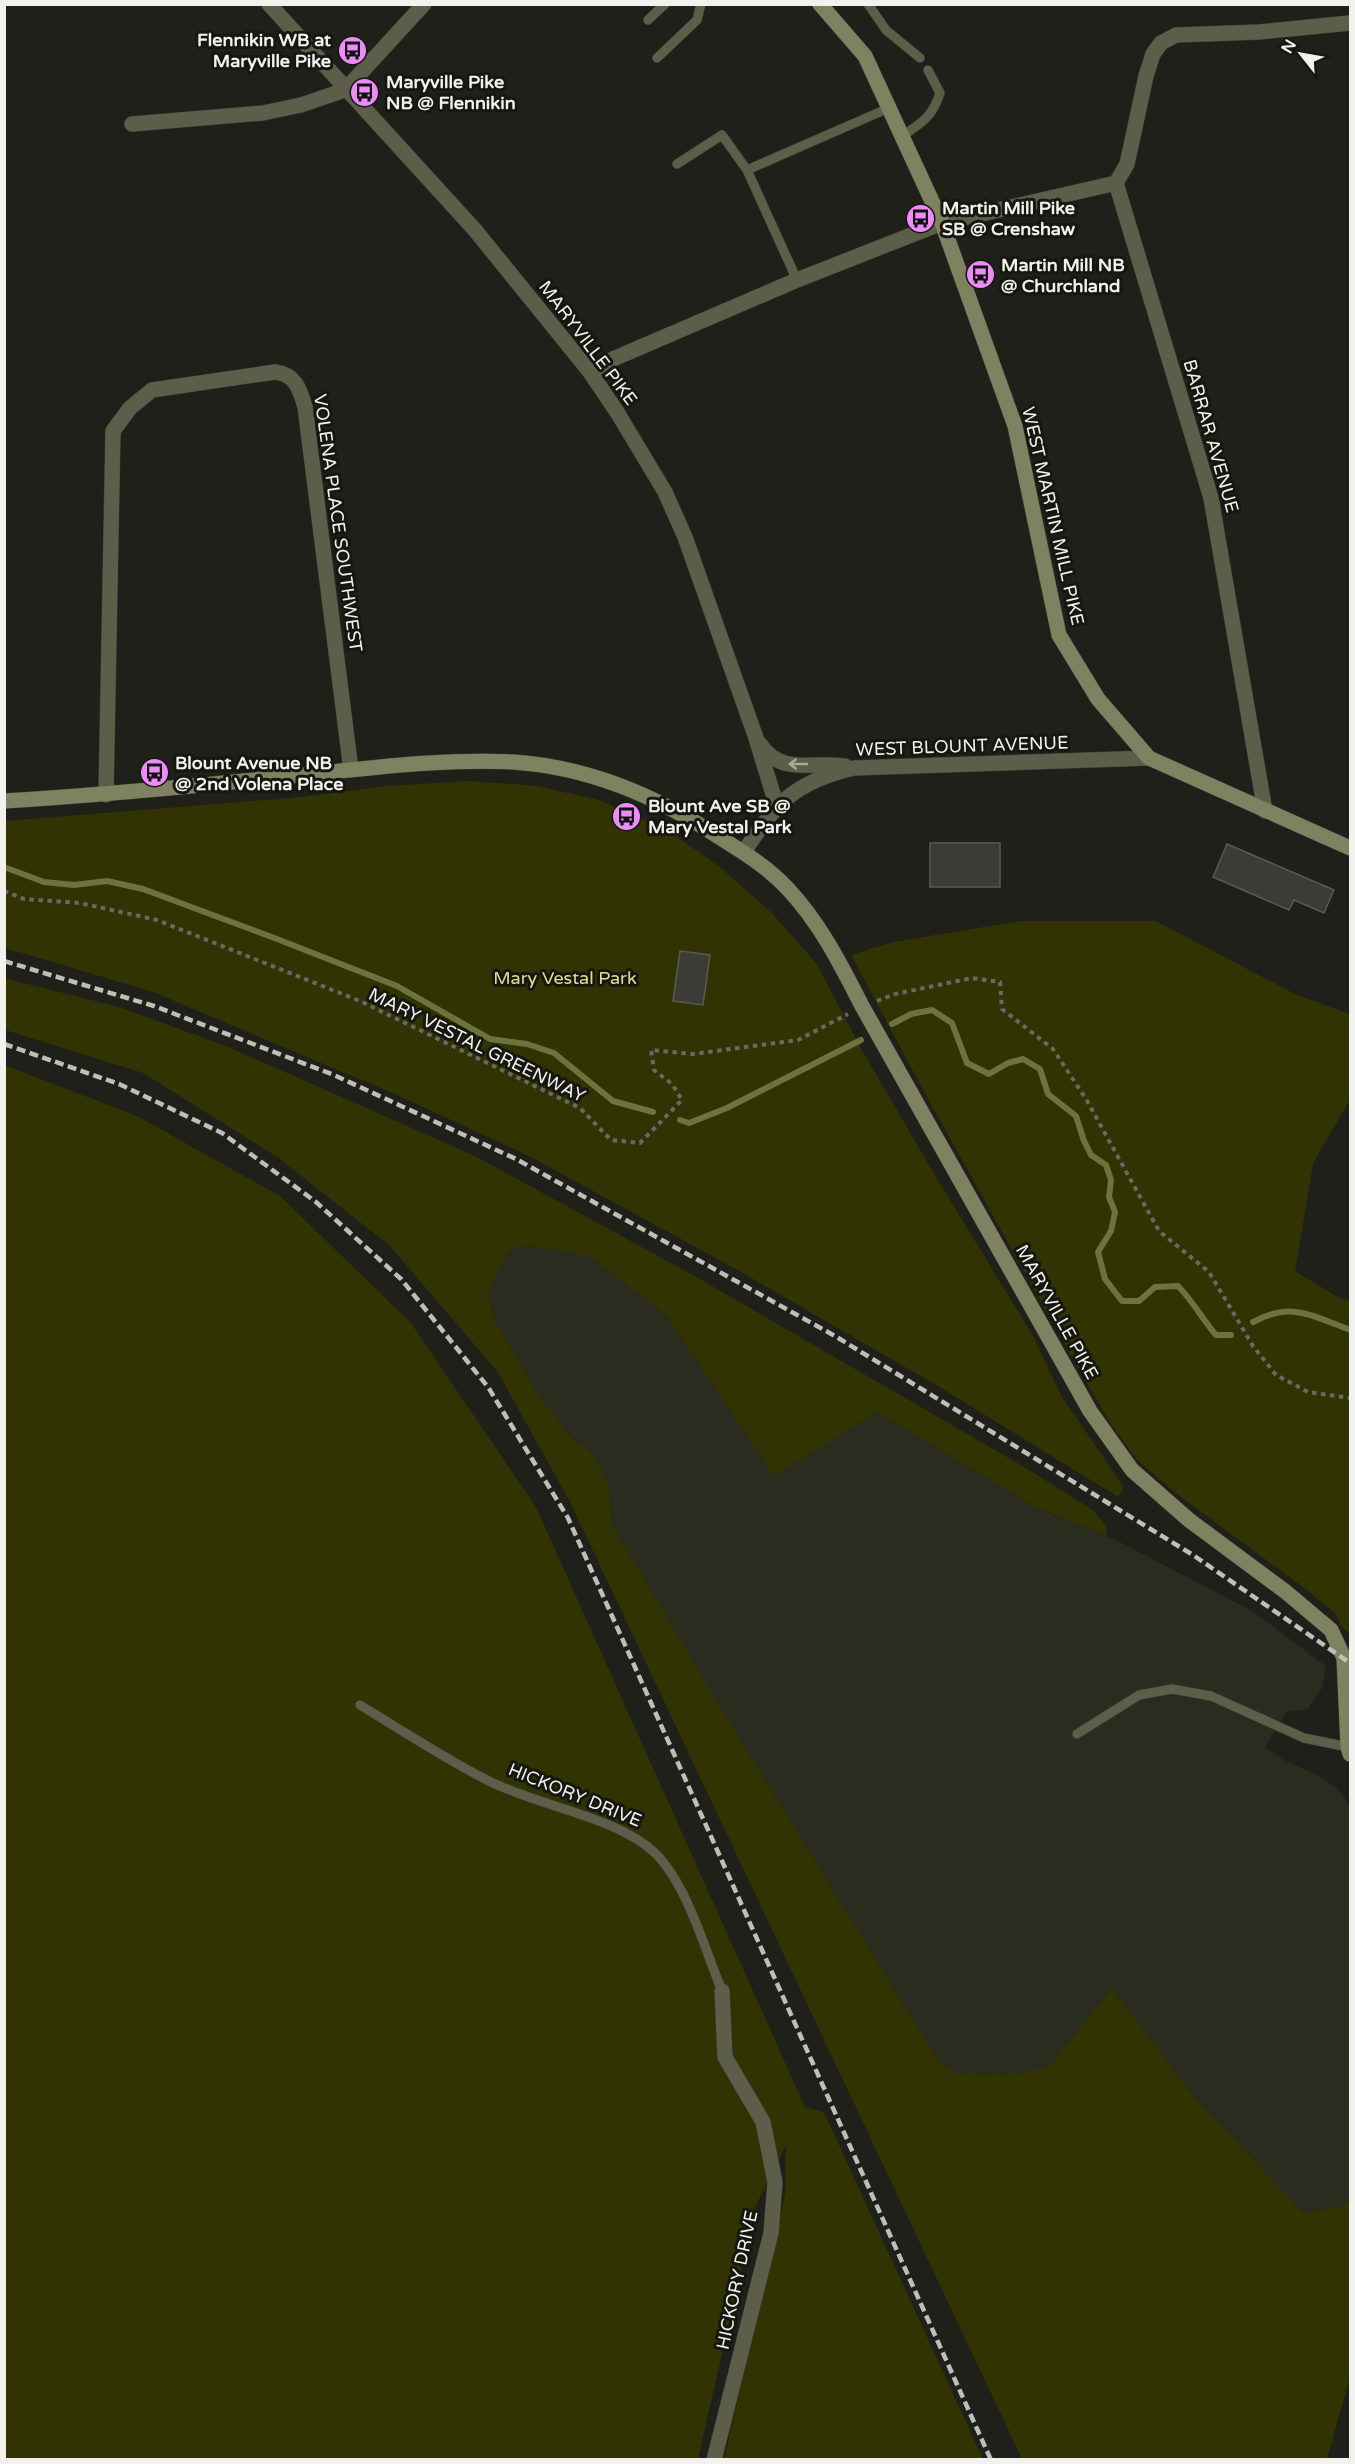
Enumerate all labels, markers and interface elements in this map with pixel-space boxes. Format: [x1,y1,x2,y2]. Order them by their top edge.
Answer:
north arrow [1271,24,1331,84]
place label: Flennikin WB at Maryville Pike [197,29,331,72]
bus stop icon: Flennikin WB at Maryville Pike [336,34,368,66]
text: N [1277,36,1301,57]
place label: Maryville Pike NB @ Flennikin [386,71,516,114]
bus stop icon: Maryville Pike NB @ Flennikin [349,76,381,108]
place label: Martin Mill Pike SB @ Crenshaw [942,197,1076,240]
bus stop icon: Martin Mill Pike SB @ Crenshaw [905,202,937,234]
place label: Martin Mill NB @ Churchland [1001,254,1125,297]
bus stop icon: Martin Mill NB @ Churchland [964,259,996,291]
street label: MARYVILLE PIKE [534,276,642,410]
street label: BARRAR AVENUE [1179,357,1243,515]
street label: VOLENA PLACE SOUTHWEST [309,393,367,653]
street label: WEST MARTIN MILL PIKE [1017,405,1089,627]
street label: WEST BLOUNT AVENUE [855,731,1069,761]
place label: Blount Avenue NB @ 2nd Volena Place [175,752,343,795]
bus stop icon: Blount Avenue NB @ 2nd Volena Place [138,757,170,789]
one-way arrow [788,758,808,770]
place label: Blount Ave SB @ Mary Vestal Park [648,795,792,838]
bus stop icon: Blount Ave SB @ Mary Vestal Park [611,800,643,832]
park label: Mary Vestal Park [493,967,637,989]
street label: MARY VESTAL GREENWAY [365,983,589,1107]
street label: MARYVILLE PIKE [1011,1241,1103,1383]
street label: HICKORY DRIVE [505,1758,645,1832]
street label: HICKORY DRIVE [711,2208,763,2352]

